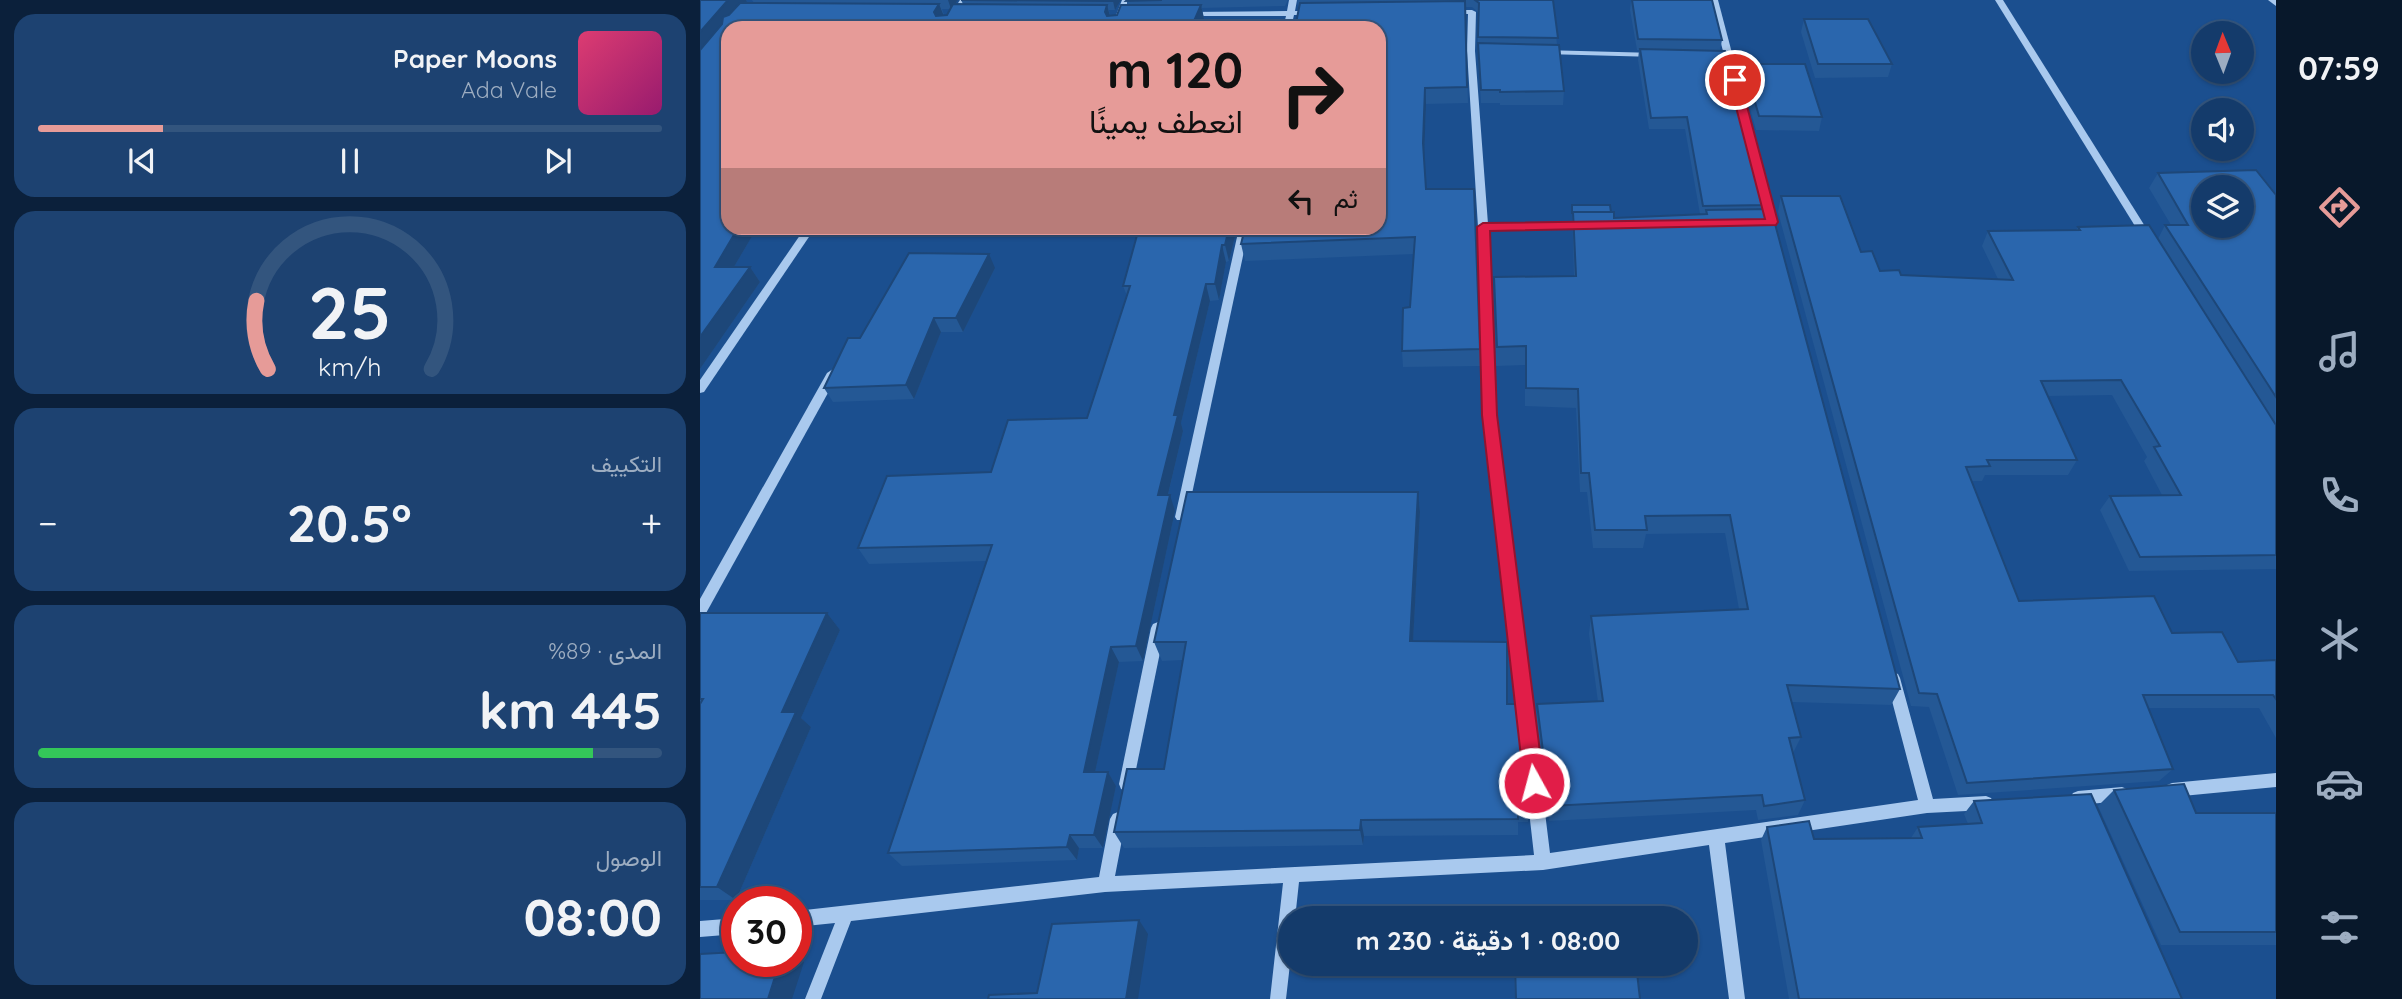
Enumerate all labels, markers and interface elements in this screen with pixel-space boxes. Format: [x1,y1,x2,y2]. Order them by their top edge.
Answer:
north arrow [2191,21,2254,84]
map controls [2191,21,2254,238]
text: 120 m [1107,39,1243,100]
text: Paper Moons [393,42,557,75]
text: 07:59 [2298,48,2380,88]
icon: right [1267,49,1358,140]
pin [1705,50,1765,110]
icon: arrive [1716,61,1754,99]
text: Ada Vale [461,75,557,104]
button: sound [2191,98,2254,161]
text: انعطف يمينًا [1089,101,1243,141]
icon: previous [123,142,161,180]
icon: pause [331,142,369,180]
icon: next [539,142,577,180]
button: layers [2191,175,2254,238]
icon: left [1282,182,1320,220]
text: ثم [1334,182,1358,215]
icon: directions [2315,183,2364,232]
text: 25 [308,266,392,357]
icon: music [2315,327,2364,376]
text: km/h [318,350,382,381]
text: التكييف [591,449,662,478]
icon: phone [2315,471,2364,520]
text: 20.5° [287,490,412,555]
text: − [38,499,58,547]
text: + [641,499,662,547]
icon: climate [2315,615,2364,664]
text: المدى · 89% [548,636,662,665]
text: 445 km [479,677,662,742]
position arrow [1497,746,1571,820]
icon: car [2315,759,2364,808]
text: الوصول [596,843,662,872]
text: 08:00 [524,884,662,949]
speed limit sign: 30 [721,886,812,977]
icon: filters [2315,903,2364,952]
text: 08:00 · 1 دقيقة · 230 m [1356,924,1620,957]

